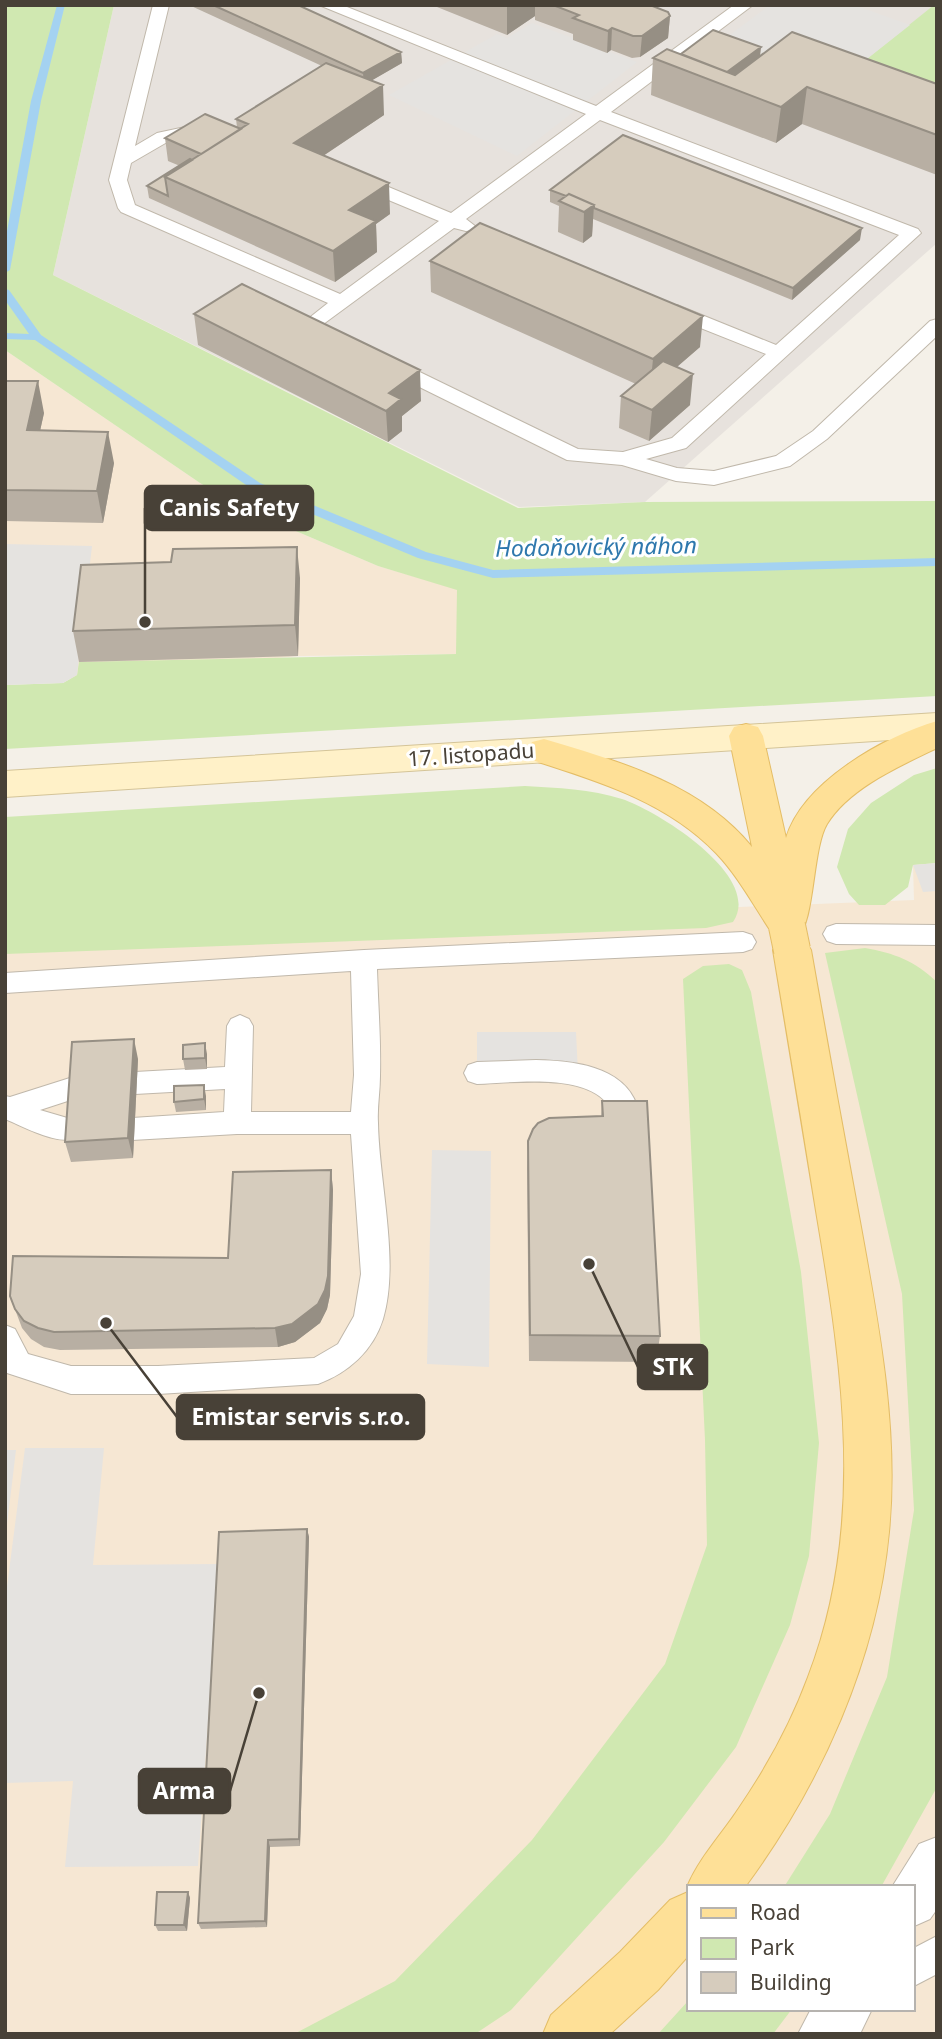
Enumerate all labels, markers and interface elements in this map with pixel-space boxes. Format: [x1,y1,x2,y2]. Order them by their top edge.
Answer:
callout: Canis Safety [145,486,313,530]
text: Canis Safety [159,491,300,523]
water label: Hodoňovický náhon [495,528,697,564]
street label: 17. listopadu [407,736,535,772]
callout: STK [638,1345,707,1389]
text: STK [652,1350,694,1382]
callout: Emistar servis s.r.o. [177,1395,424,1439]
text: Emistar servis s.r.o. [192,1400,410,1432]
callout: Arma [139,1769,230,1813]
text: Arma [153,1774,215,1806]
legend [687,1885,914,2011]
text: Road [750,1898,800,1926]
text: Park [750,1933,795,1961]
text: Building [750,1968,832,1996]

